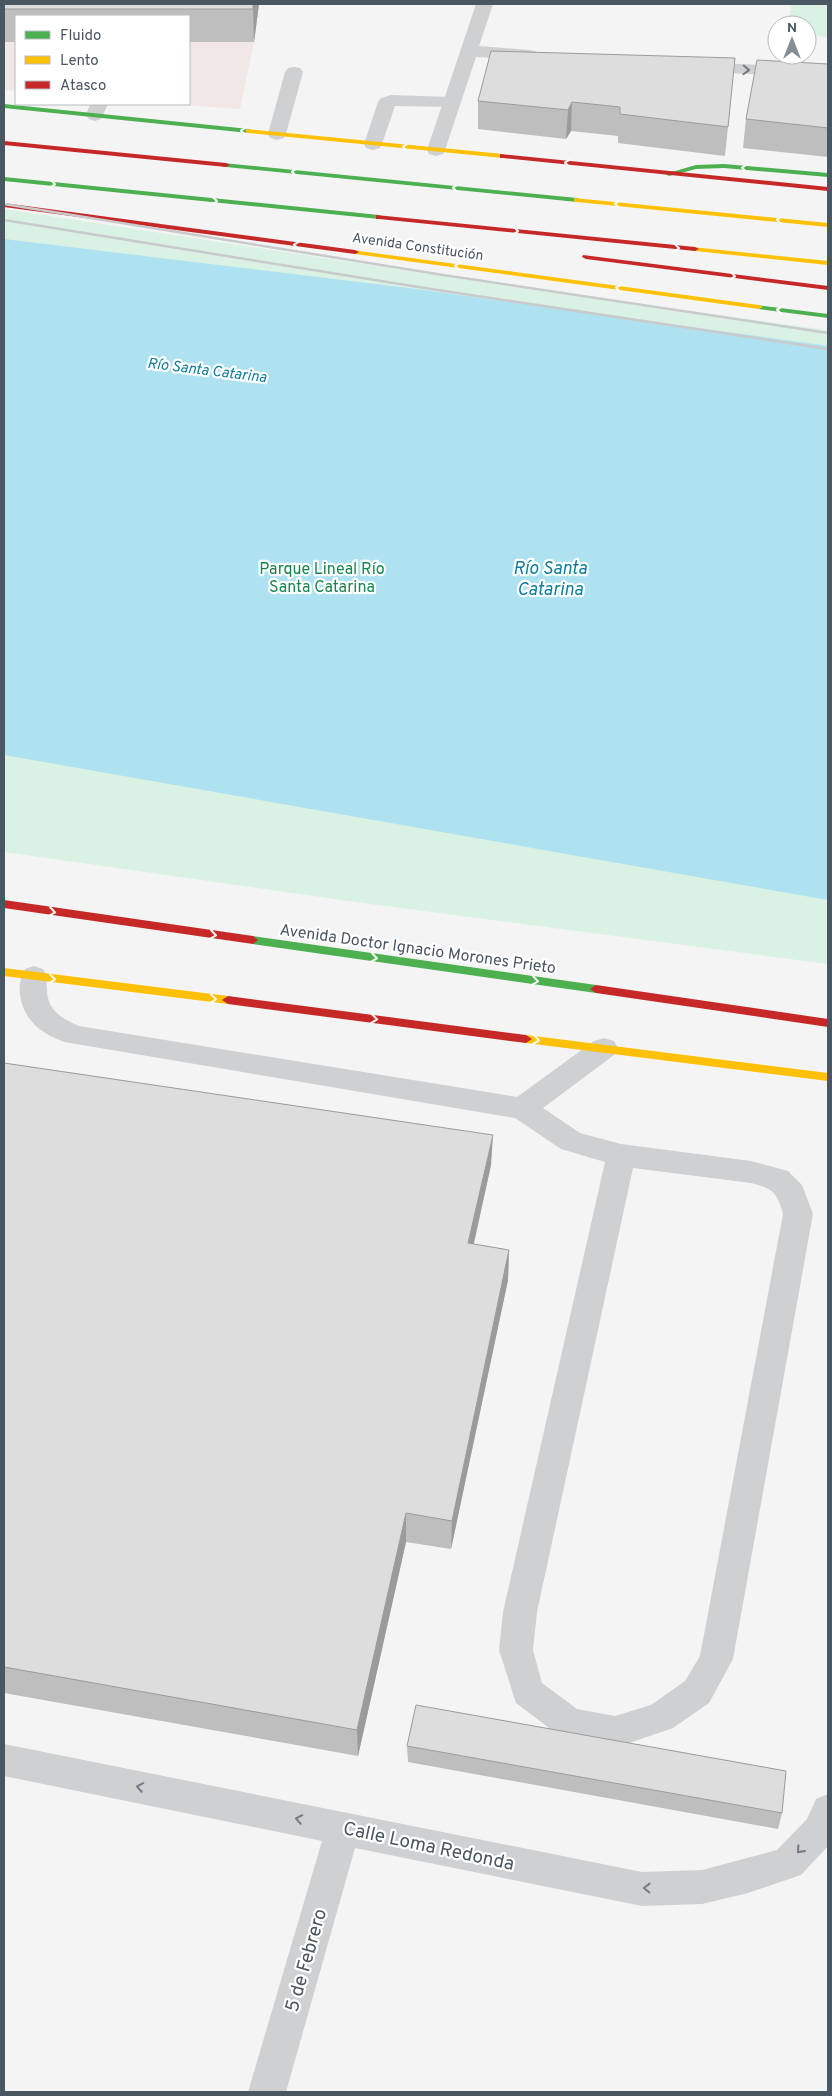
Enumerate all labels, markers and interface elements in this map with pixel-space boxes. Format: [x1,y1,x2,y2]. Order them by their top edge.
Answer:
legend [15,15,190,105]
north arrow [767,15,817,65]
text: N [787,20,797,37]
text: Fluido [60,27,101,46]
text: Lento [60,52,99,71]
one-way arrow [742,64,750,75]
text: Atasco [60,77,106,96]
one-way arrow [240,126,248,137]
one-way arrow [402,142,410,153]
one-way arrow [564,158,572,169]
one-way arrow [741,163,749,174]
one-way arrow [290,167,298,178]
one-way arrow [49,178,57,189]
one-way arrow [452,183,460,194]
one-way arrow [210,195,218,206]
one-way arrow [614,199,622,210]
one-way arrow [775,215,783,226]
one-way arrow [511,225,519,236]
street label: Avenida Constitución [351,230,484,265]
one-way arrow [292,240,301,250]
one-way arrow [673,242,681,253]
one-way arrow [454,262,462,272]
one-way arrow [729,270,737,281]
one-way arrow [615,283,623,294]
one-way arrow [776,305,784,316]
water label: Río Santa Catarina [146,355,268,388]
water label: Río Santa Catarina [513,558,588,602]
park label: Parque Lineal Río Santa Catarina [259,560,385,598]
one-way arrow [48,906,56,916]
street label: Avenida Doctor Ignacio Morones Prieto [278,921,557,979]
one-way arrow [208,929,217,939]
one-way arrow [369,952,378,962]
one-way arrow [48,973,56,983]
one-way arrow [530,975,539,985]
one-way arrow [210,993,218,1004]
one-way arrow [371,1013,379,1024]
one-way arrow [531,1034,540,1044]
one-way arrow [135,1783,144,1793]
one-way arrow [295,1814,303,1825]
street label: Calle Loma Redonda [341,1817,516,1877]
one-way arrow [797,1844,806,1853]
one-way arrow [643,1883,651,1894]
street label: 5 de Febrero [281,1906,333,2015]

